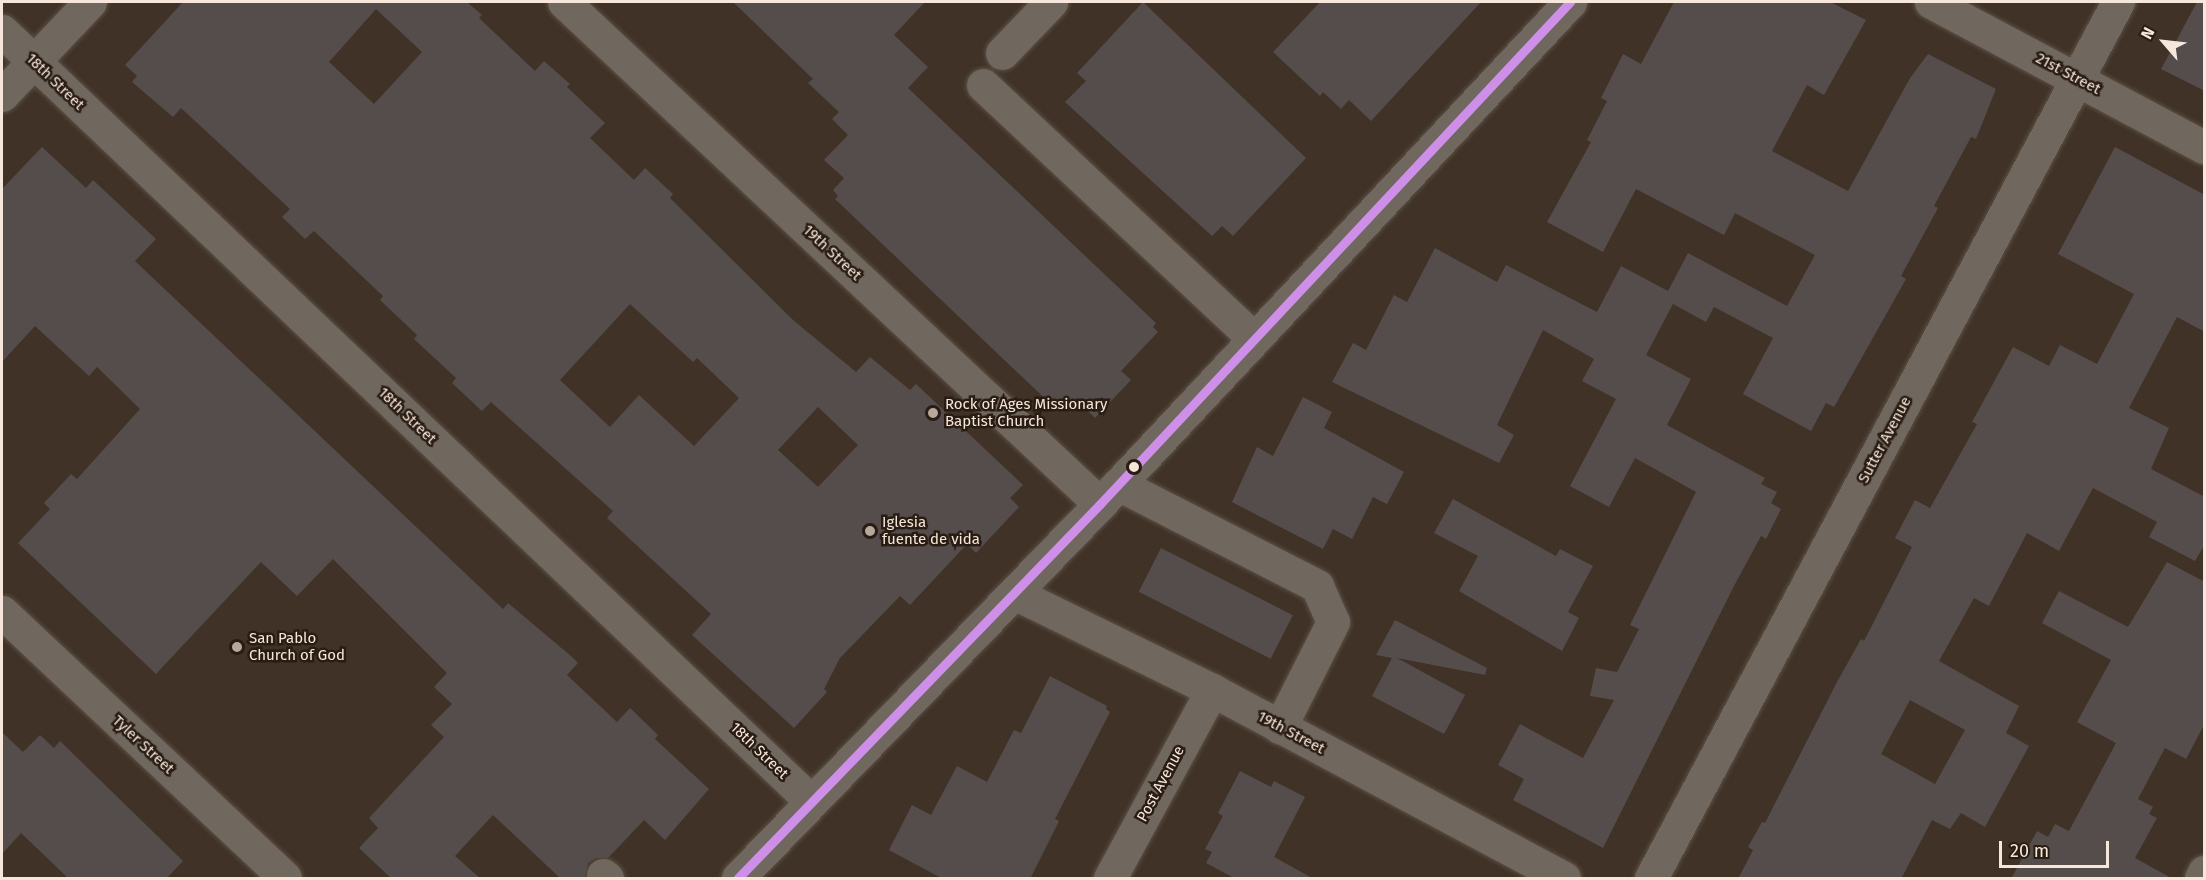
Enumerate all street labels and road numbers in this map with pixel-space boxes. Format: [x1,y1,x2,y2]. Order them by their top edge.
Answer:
street label: 21st Street [2033,49,2103,99]
street label: 18th Street [22,50,88,114]
street label: 19th Street [799,221,865,285]
street label: 18th Street [374,384,440,448]
street label: Sutter Avenue [1855,394,1915,486]
street label: 19th Street [1254,708,1328,758]
street label: Tyler Street [109,712,177,778]
street label: 18th Street [726,719,792,783]
street label: Post Avenue [1134,743,1188,825]

